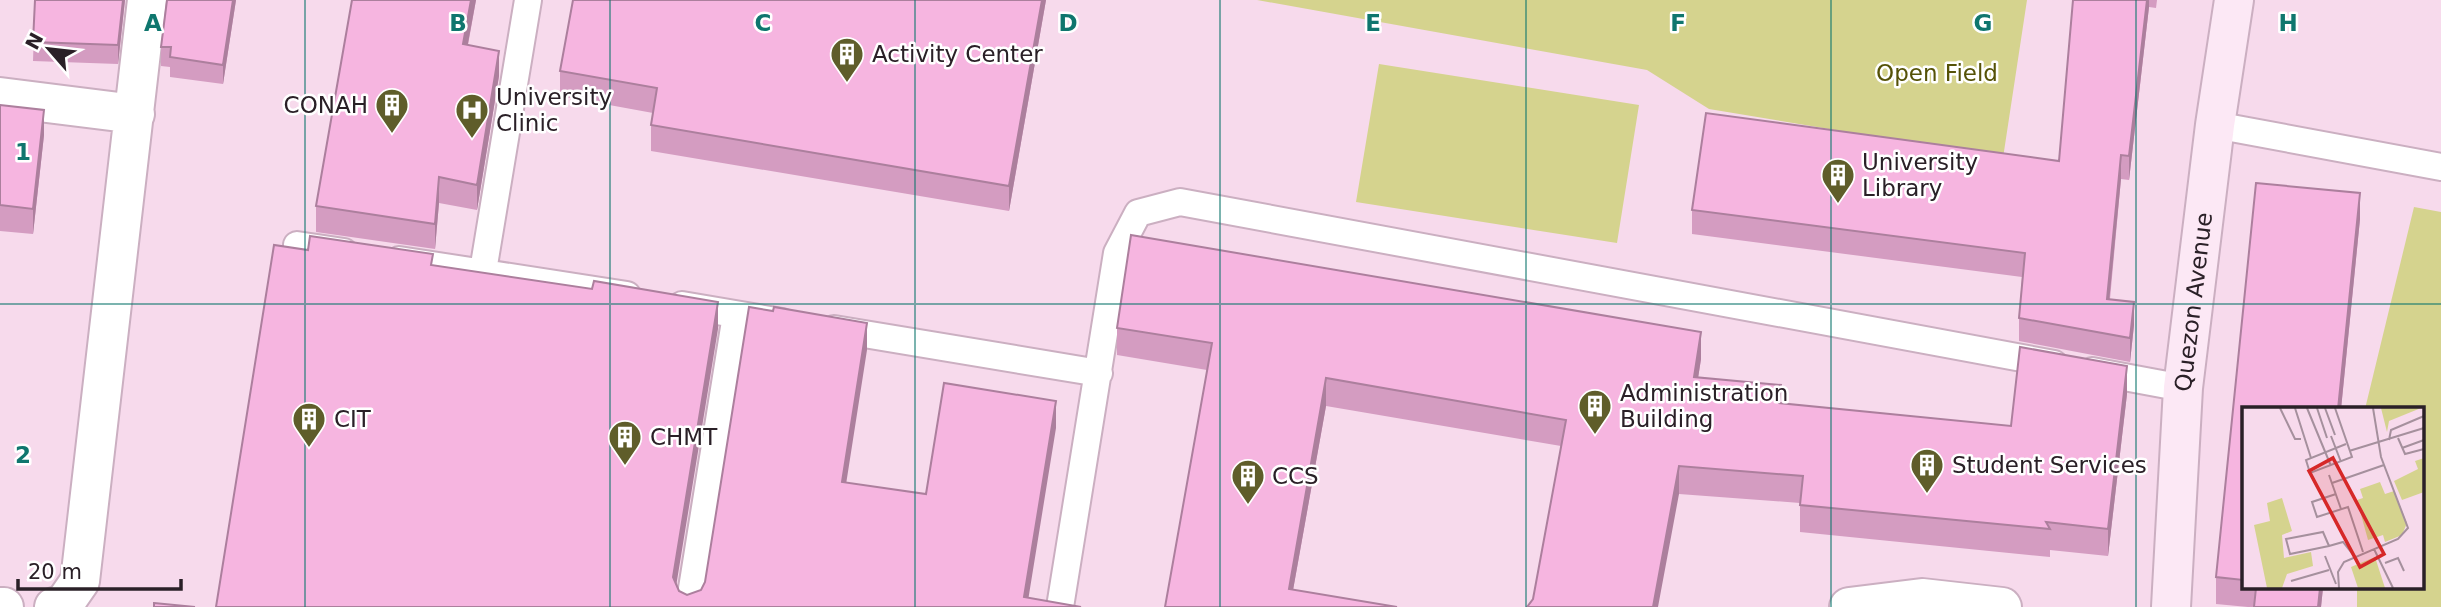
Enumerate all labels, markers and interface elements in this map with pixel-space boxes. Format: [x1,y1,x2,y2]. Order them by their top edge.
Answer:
text: A [144,10,162,36]
text: B [449,10,467,36]
text: C [755,10,771,36]
text: D [1058,10,1078,36]
text: E [1365,10,1381,36]
text: F [1670,10,1686,36]
text: G [1974,10,1992,36]
text: H [2278,10,2298,36]
north arrow [14,14,84,84]
text: N [21,29,47,53]
building icon: Activity Center [828,35,866,84]
place label: Activity Center [872,41,1043,67]
park label: Open Field [1876,60,1998,86]
place label: University Clinic [496,84,612,136]
building icon: CONAH [373,86,411,135]
hospital icon: University Clinic [453,91,491,140]
place label: CONAH [284,92,368,118]
text: 1 [15,139,31,165]
place label: University Library [1862,149,1978,201]
building icon: University Library [1819,156,1857,205]
street label: Quezon Avenue [2170,211,2217,393]
place label: Administration Building [1620,380,1788,432]
building icon: Administration Building [1576,387,1614,436]
building icon: CIT [290,400,328,449]
place label: CIT [334,406,372,432]
inset map [2242,407,2424,590]
building icon: CHMT [606,418,644,467]
place label: CHMT [650,424,718,450]
text: 2 [15,442,31,468]
building icon: Student Services [1908,446,1946,495]
place label: Student Services [1952,452,2147,478]
building icon: CCS [1229,457,1267,506]
place label: CCS [1272,463,1319,489]
scale bar [18,548,180,592]
text: 20 m [28,560,82,584]

